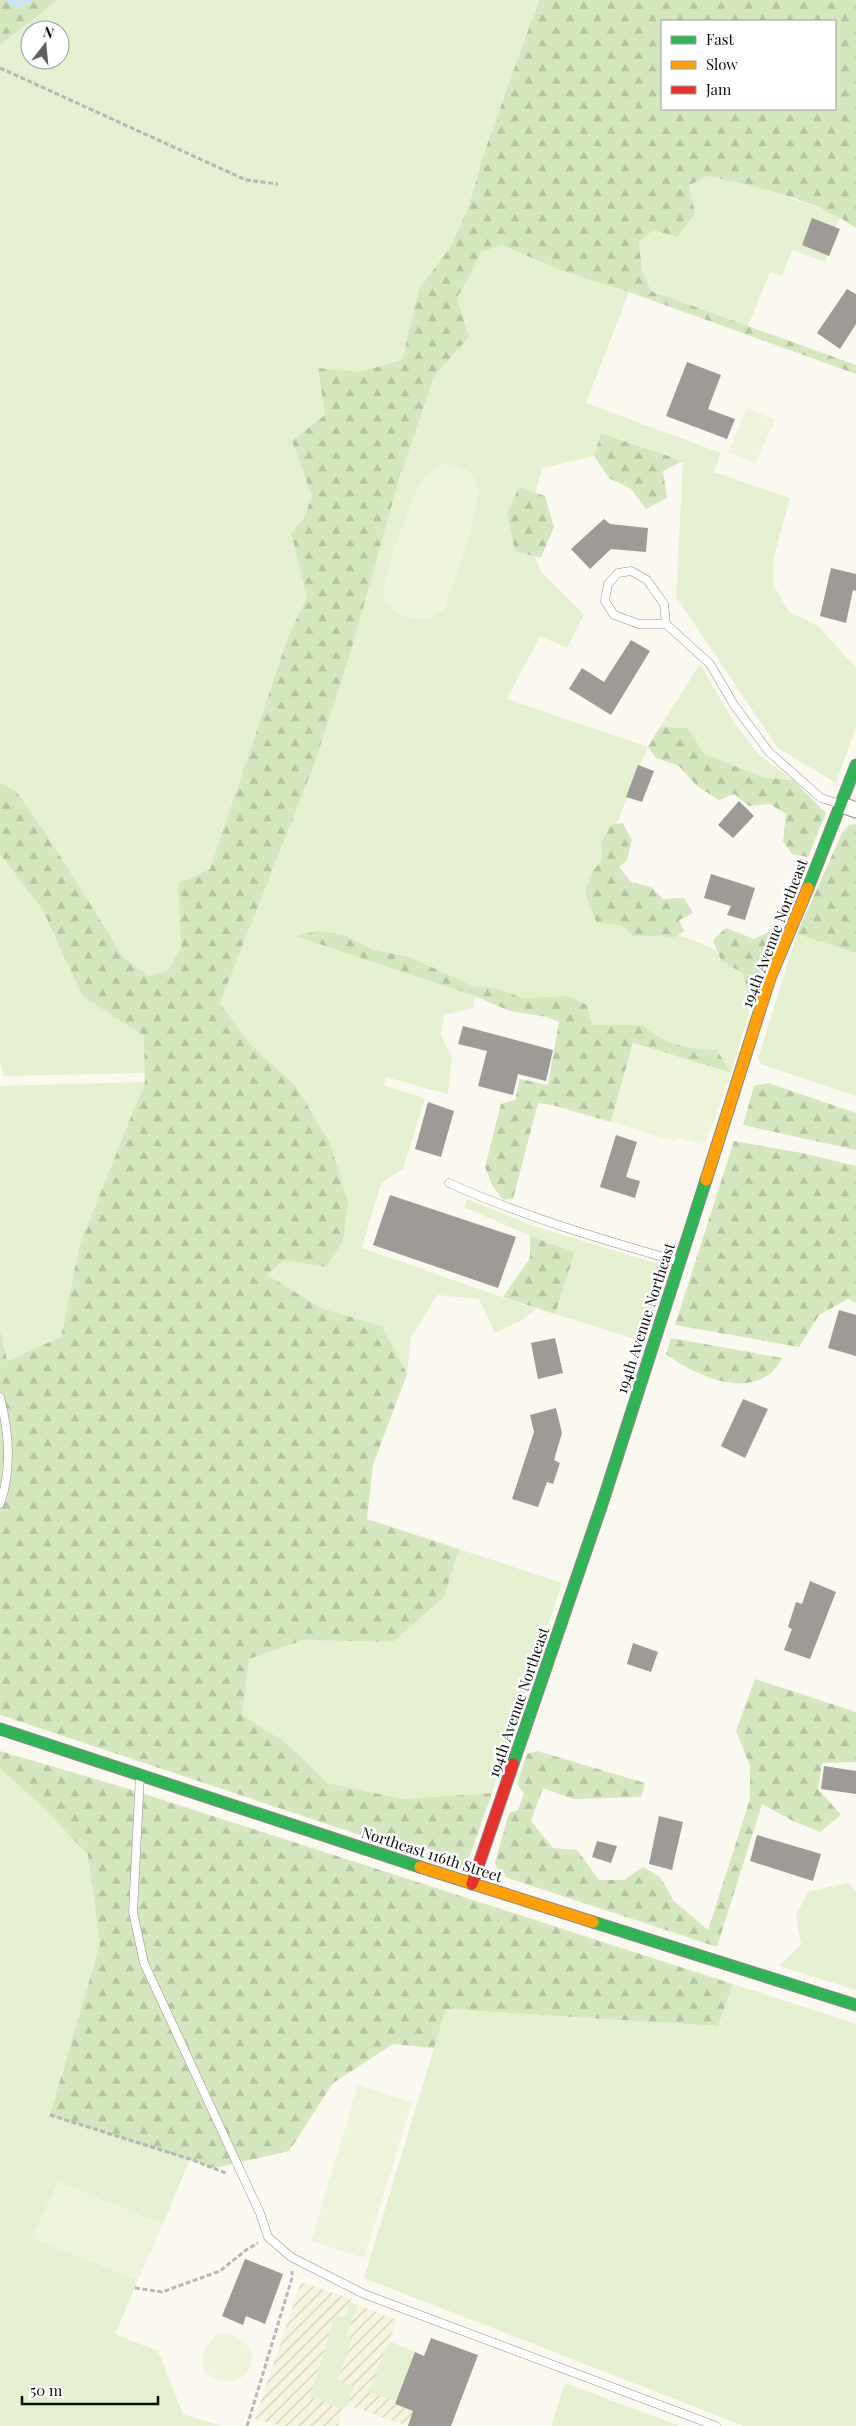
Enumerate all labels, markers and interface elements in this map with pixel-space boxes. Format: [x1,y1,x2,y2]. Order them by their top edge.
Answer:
north arrow [20,20,70,70]
legend [661,20,836,110]
text: N [41,21,56,43]
text: Fast [706,29,735,49]
text: Slow [706,54,738,74]
text: Jam [705,79,732,99]
street label: 194th Avenue Northeast [736,855,812,1010]
street label: 194th Avenue Northeast [611,1239,679,1396]
street label: 194th Avenue Northeast [483,1624,553,1780]
street label: Northeast 116th Street [359,1822,506,1886]
scale bar [22,2374,159,2406]
text: 50 m [30,2380,63,2400]

